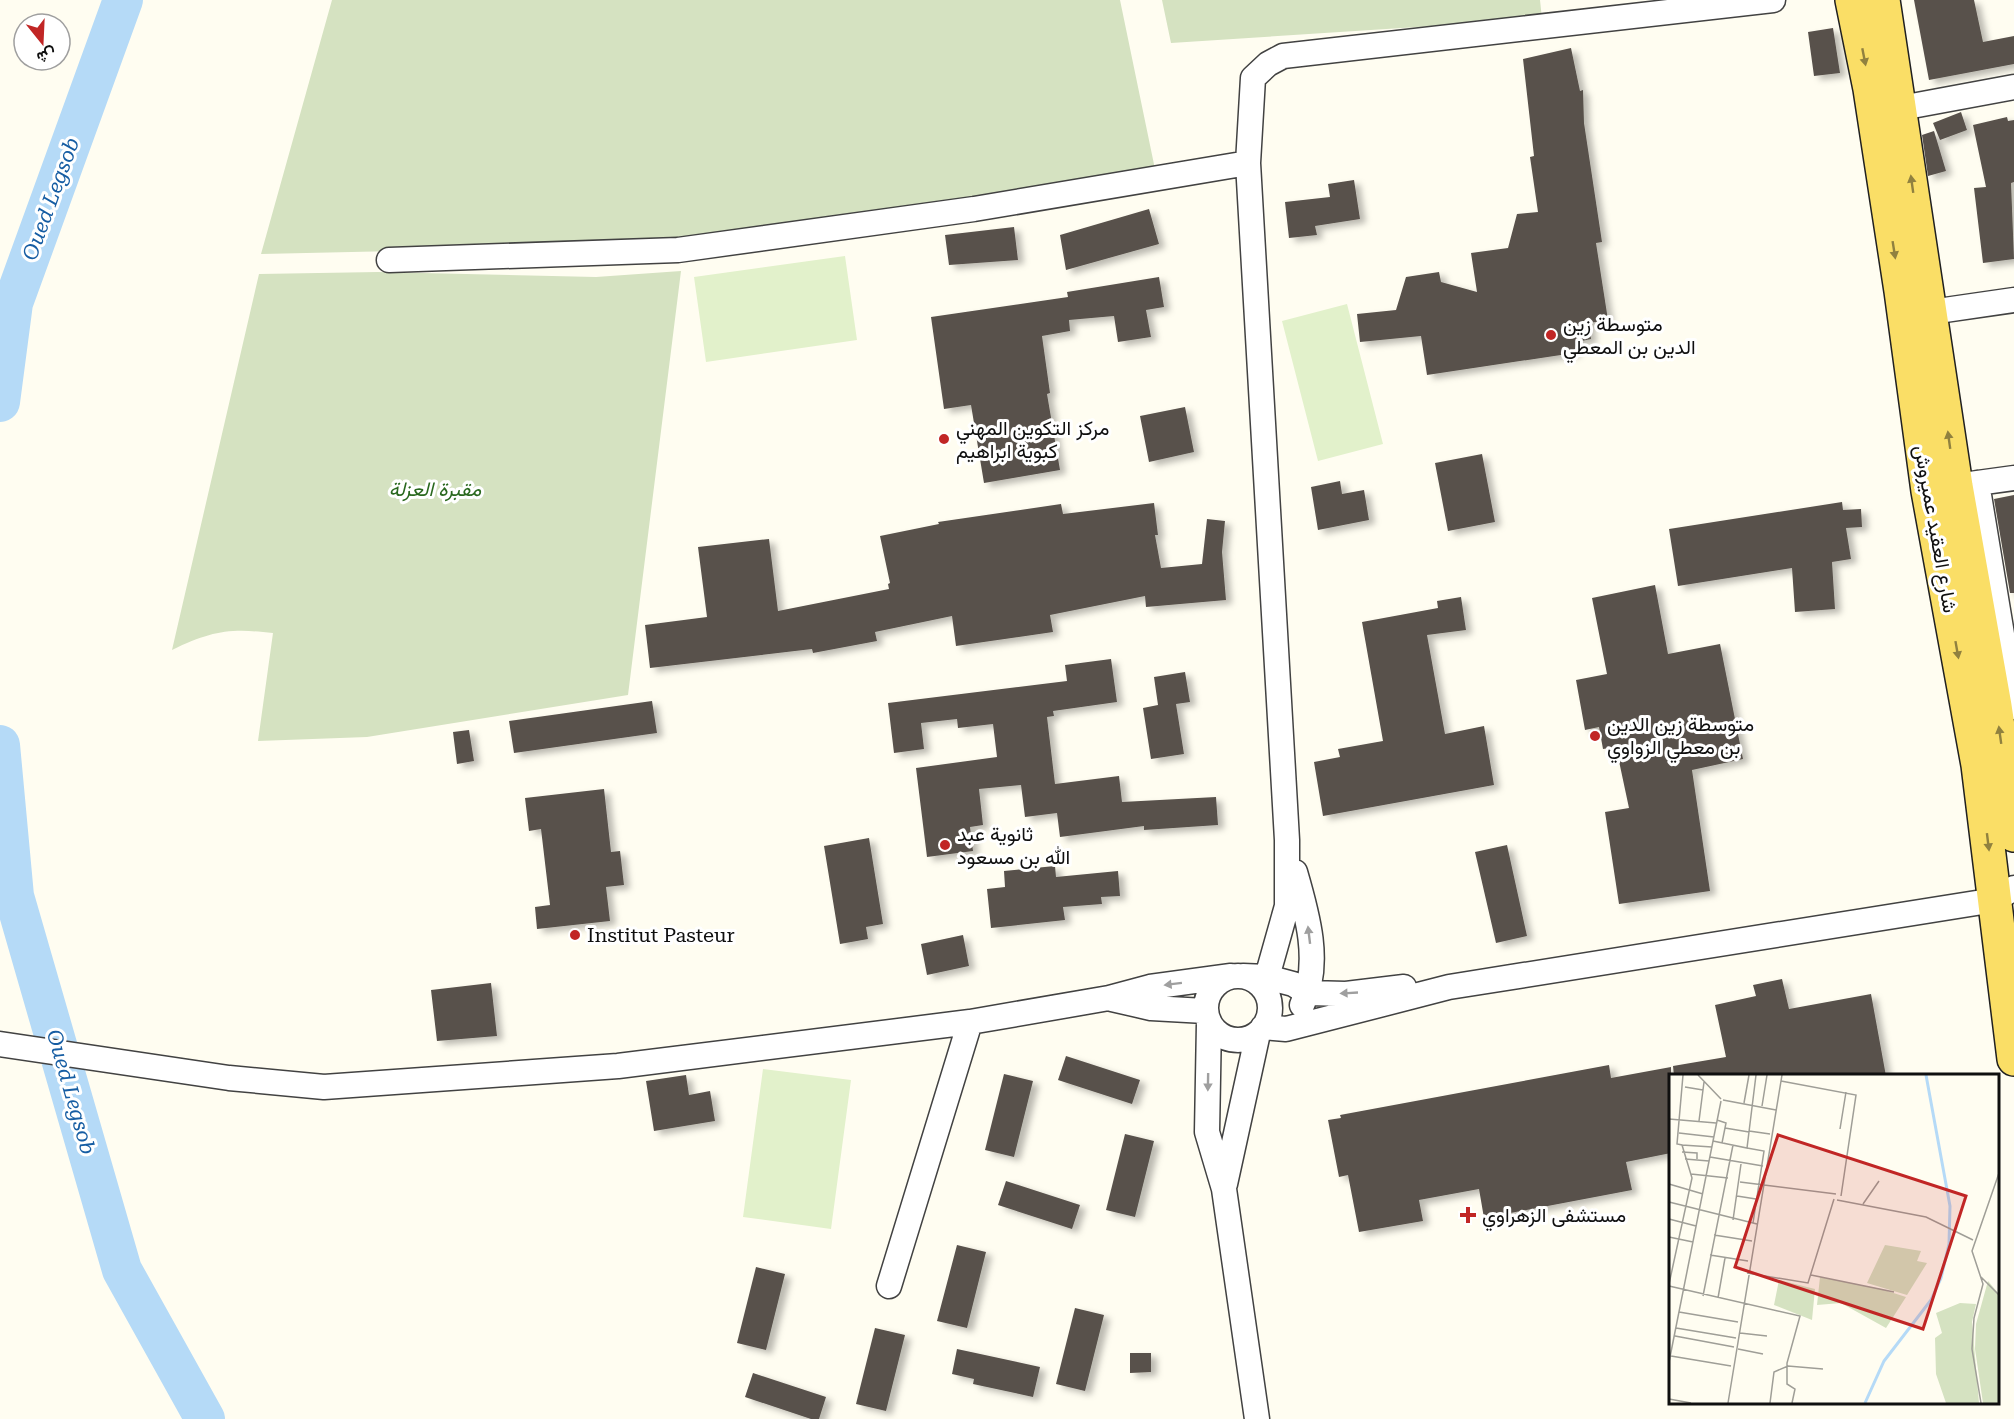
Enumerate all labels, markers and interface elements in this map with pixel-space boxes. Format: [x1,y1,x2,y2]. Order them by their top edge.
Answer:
north arrow [12,12,72,72]
text: ش [34,44,59,68]
one-way arrow [1860,48,1869,67]
water label: Oued Legsob [18,134,84,264]
one-way arrow [1908,175,1917,194]
one-way arrow [1890,241,1899,260]
place label: متوسطة زين الدين بن المعطي [1563,312,1696,364]
marker: متوسطة زين الدين بن المعطي [1544,328,1558,342]
place label: مركز التكوين المهني كبوية ابراهيم [956,416,1109,464]
one-way arrow [1945,430,1954,449]
marker: مركز التكوين المهني كبوية ابراهيم [937,432,951,446]
street label: شارع العقيد عميروش [1907,443,1963,615]
park label: مقبرة العزلة [389,477,482,502]
one-way arrow [1953,641,1962,660]
place label: متوسطة زين الدين بن معطي الزواوي [1607,712,1754,764]
one-way arrow [1995,726,2004,745]
marker: متوسطة زين الدين بن معطي الزواوي [1588,729,1602,743]
place label: ثانوية عبد الله بن مسعود [957,822,1070,870]
one-way arrow [1983,833,1993,852]
marker: ثانوية عبد الله بن مسعود [938,838,952,852]
place label: Institut Pasteur [587,923,735,947]
one-way arrow [1304,925,1314,944]
marker: Institut Pasteur [568,928,582,942]
one-way arrow [1164,979,1183,989]
one-way arrow [1339,988,1358,997]
water label: Oued Legsob [42,1027,100,1157]
one-way arrow [1203,1072,1212,1091]
inset map [1669,1074,1999,1404]
place label: مستشفى الزهراوي [1482,1203,1626,1232]
marker: مستشفى الزهراوي [1459,1206,1477,1224]

